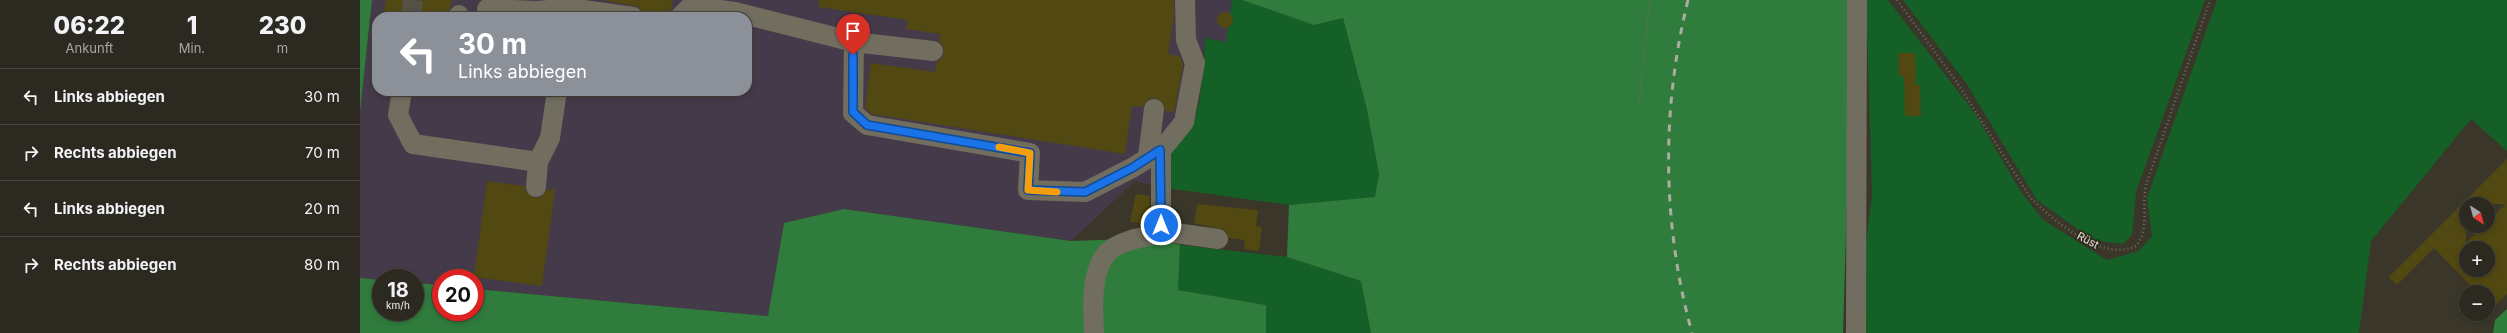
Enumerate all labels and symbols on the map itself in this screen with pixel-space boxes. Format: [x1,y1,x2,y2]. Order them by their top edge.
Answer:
pin [836,14,870,55]
north arrow [2459,197,2495,233]
position arrow [1140,204,1182,246]
street label: Rüst [2075,228,2102,252]
speed limit sign: 20 [432,269,484,321]

